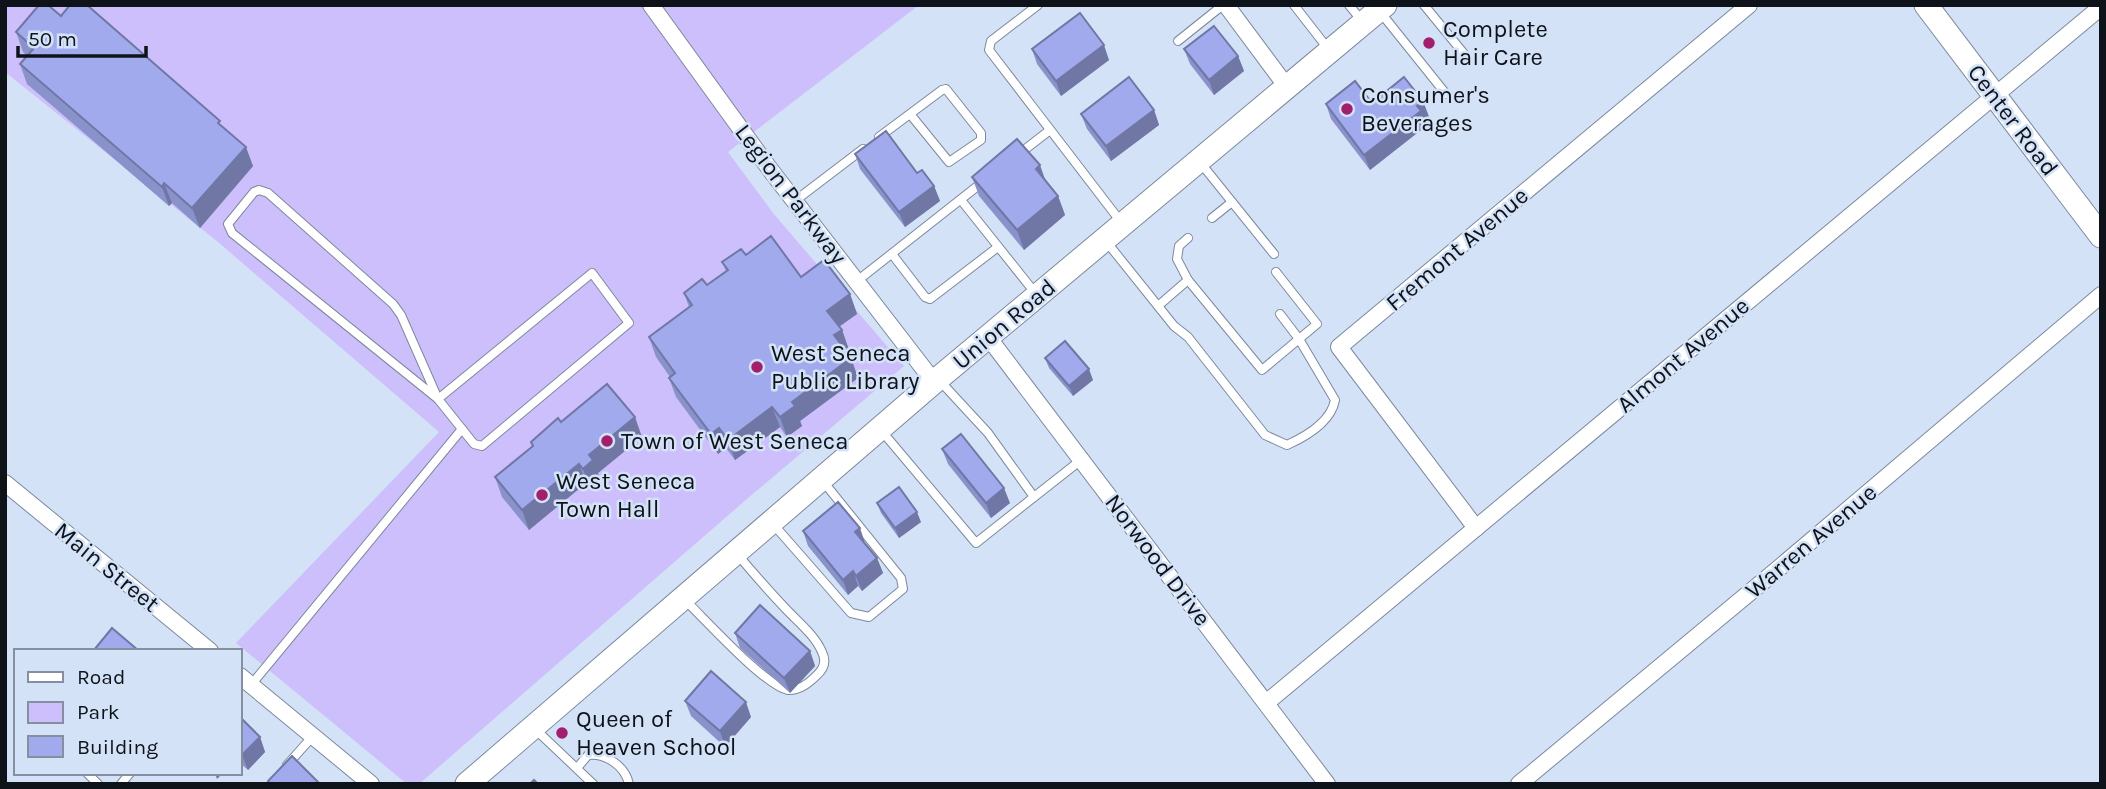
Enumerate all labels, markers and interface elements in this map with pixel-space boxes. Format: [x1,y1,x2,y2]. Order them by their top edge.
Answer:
scale bar [18,14,145,58]
place label: Complete Hair Care [1443,15,1548,71]
text: 50 m [28,27,77,51]
marker: Complete Hair Care [1421,35,1437,51]
street label: Center Road [1962,59,2064,181]
place label: Consumer's Beverages [1361,81,1490,137]
marker: Consumer's Beverages [1339,101,1355,117]
street label: Legion Parkway [729,118,853,270]
street label: Fremont Avenue [1380,181,1534,317]
street label: Union Road [947,273,1061,375]
street label: Almont Avenue [1611,291,1755,419]
place label: West Seneca Public Library [771,339,919,395]
marker: West Seneca Public Library [749,359,765,375]
place label: Town of West Seneca [621,427,848,455]
marker: Town of West Seneca [599,433,615,449]
place label: West Seneca Town Hall [556,467,696,523]
street label: Warren Avenue [1740,478,1882,604]
marker: West Seneca Town Hall [534,487,550,503]
street label: Norwood Drive [1099,489,1217,631]
street label: Main Street [49,516,165,618]
legend [14,649,242,775]
text: Road [77,665,125,689]
text: Park [77,700,120,724]
place label: Queen of Heaven School [576,705,736,761]
marker: Queen of Heaven School [554,725,570,741]
text: Building [77,735,158,759]

